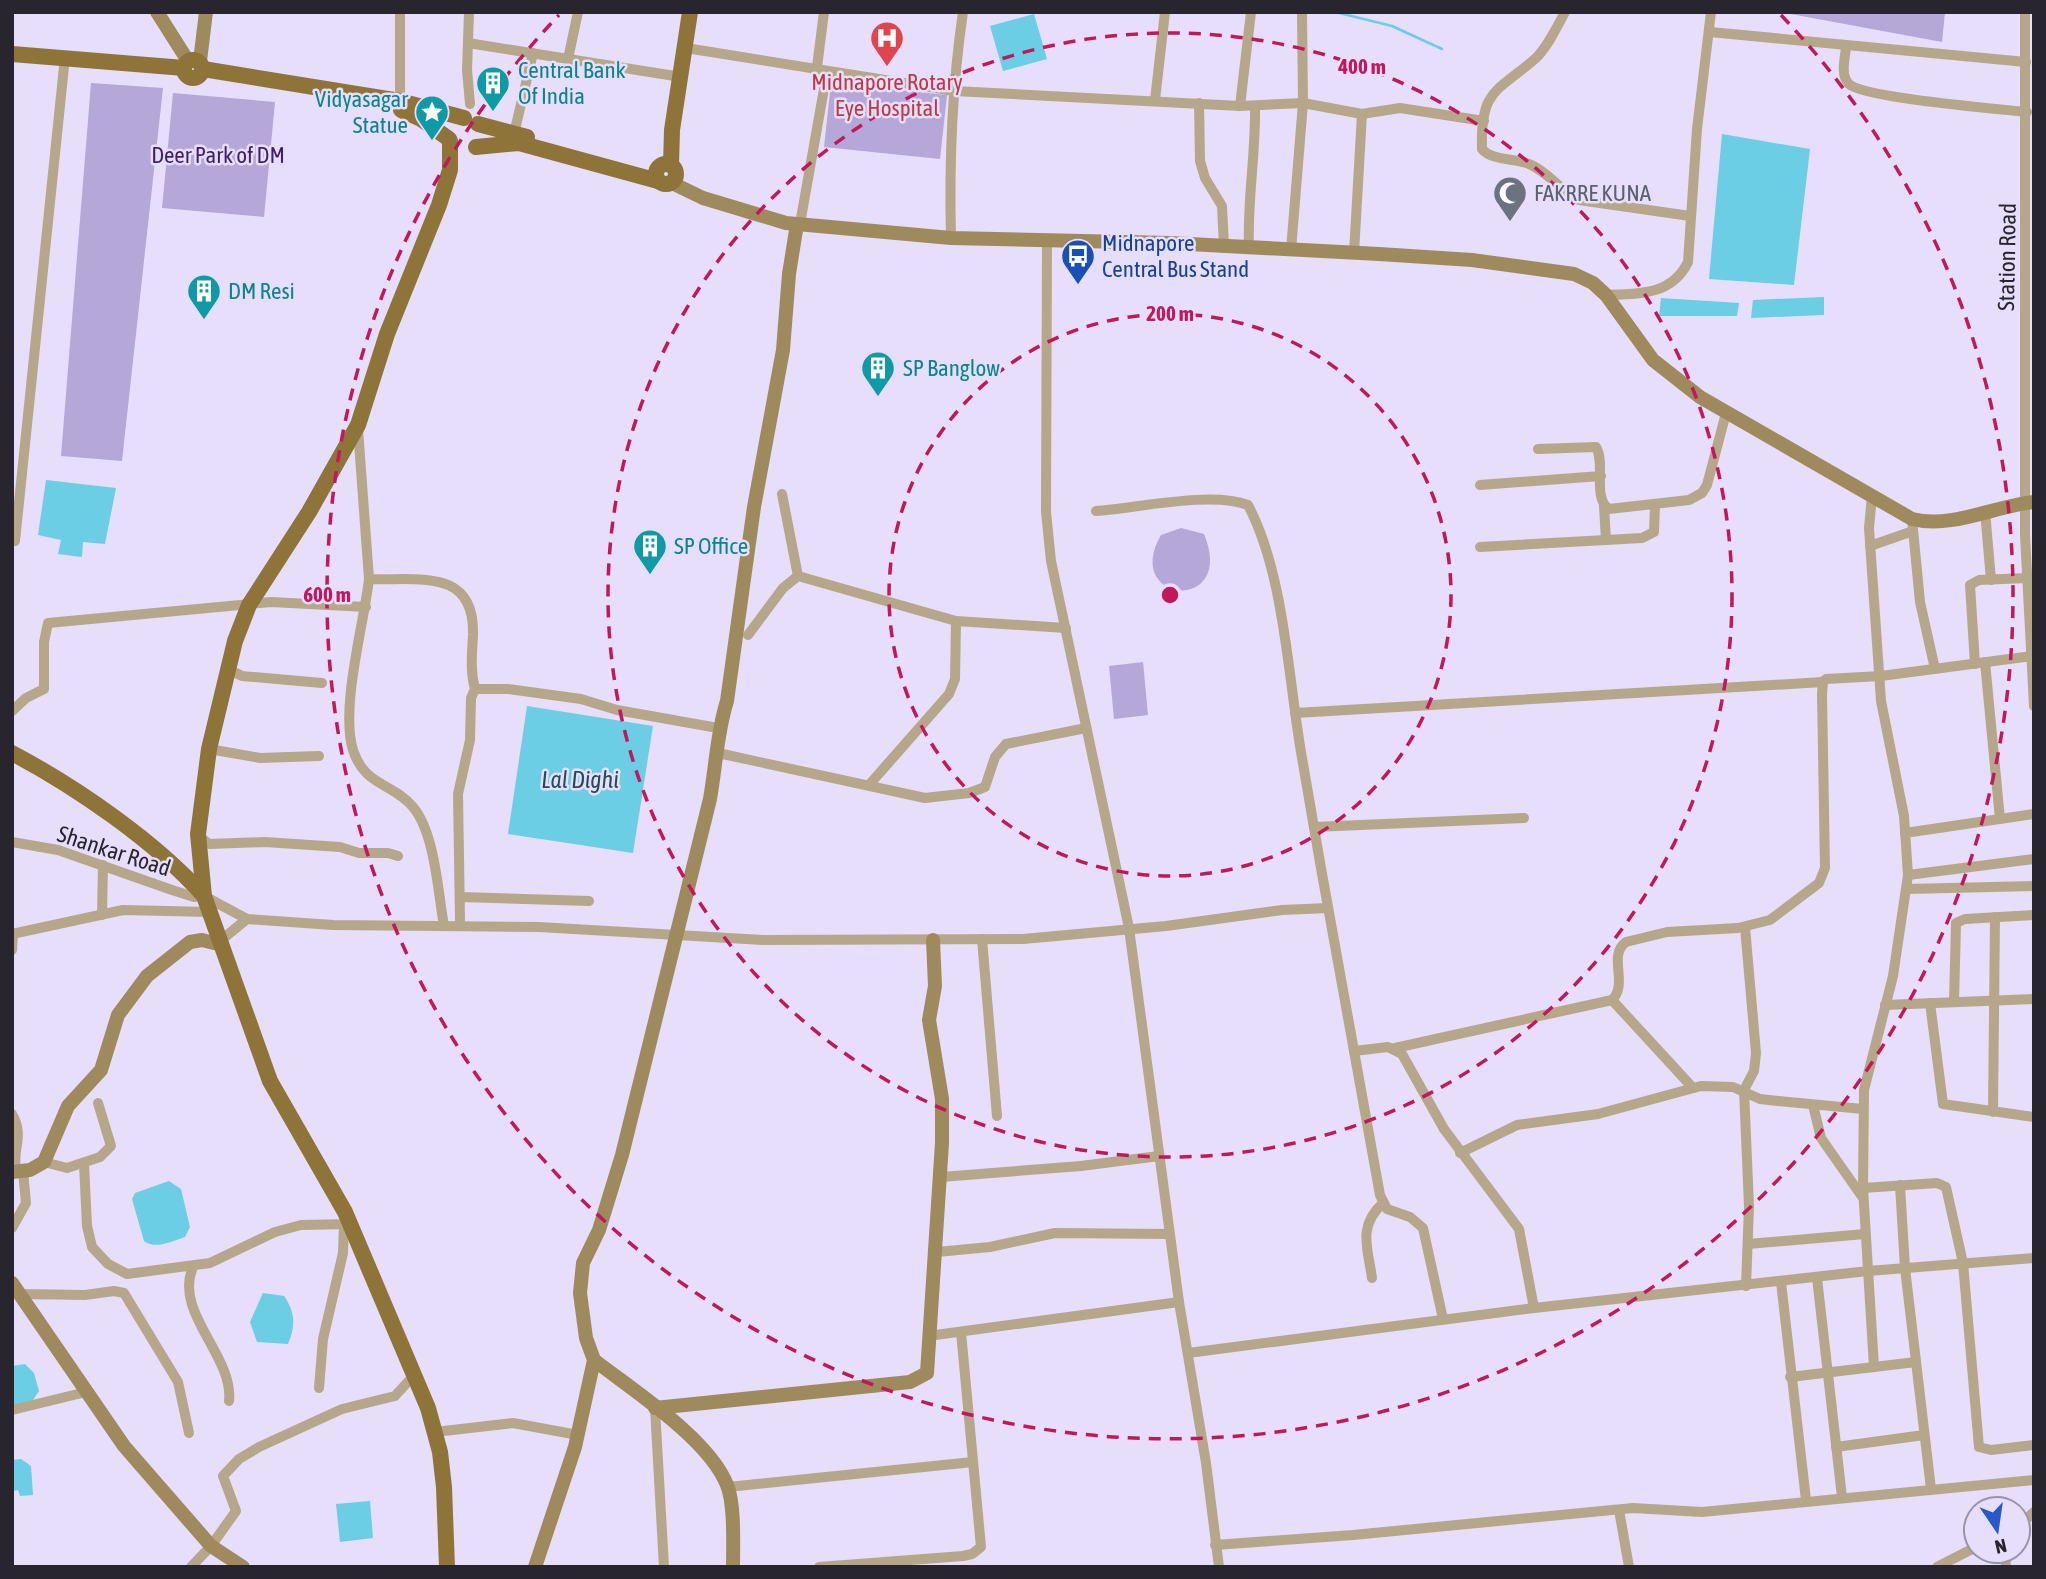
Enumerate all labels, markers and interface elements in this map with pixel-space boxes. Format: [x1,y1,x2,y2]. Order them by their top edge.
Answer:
hospital icon: Midnapore Rotary Eye Hospital [868,19,906,68]
text: 400 m [1337,54,1386,78]
place label: Central Bank Of India [518,57,626,109]
building icon: Central Bank Of India [474,64,512,113]
place label: Midnapore Rotary Eye Hospital [811,69,963,121]
place label: Vidyasagar Statue [315,86,409,138]
place icon: Vidyasagar Statue [413,93,451,142]
park label: Deer Park of DM [151,142,285,168]
mosque icon: FAKRRE KUNA [1491,174,1529,223]
place label: FAKRRE KUNA [1534,180,1652,206]
street label: Station Road [1993,203,2021,311]
place label: Midnapore Central Bus Stand [1102,230,1249,282]
bus stop icon: Midnapore Central Bus Stand [1059,237,1097,286]
building icon: DM Resi [185,272,223,321]
place label: DM Resi [228,278,295,304]
text: 200 m [1146,301,1194,325]
building icon: SP Banglow [859,349,897,398]
place label: SP Banglow [903,355,1000,381]
building icon: SP Office [631,527,669,576]
place label: SP Office [674,533,748,559]
text: 600 m [303,582,351,606]
centre of rings [1158,583,1182,607]
water label: Lal Dighi [541,766,619,793]
street label: Shankar Road [54,821,174,881]
north arrow [1962,1495,2032,1565]
text: N [1993,1535,2009,1559]

